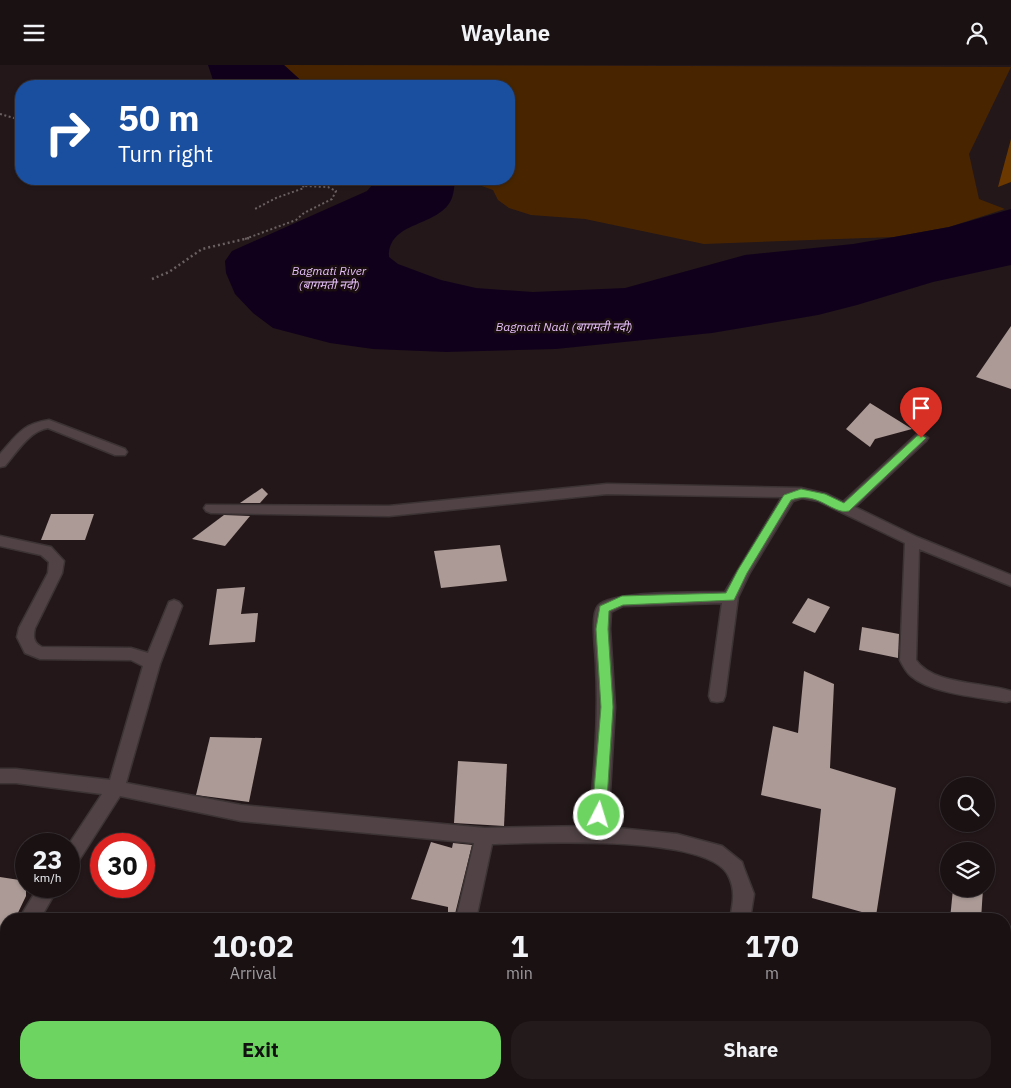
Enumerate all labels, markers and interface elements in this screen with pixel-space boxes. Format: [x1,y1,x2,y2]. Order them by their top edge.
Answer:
text: Waylane [461,18,550,47]
icon: menu [20,19,48,47]
icon: person [963,19,991,47]
text: 50 m [118,95,200,141]
icon: right [35,100,100,165]
text: Turn right [118,139,213,168]
water label: Bagmati River (बागमती नदी) [292,263,367,292]
water label: Bagmati Nadi (बागमती नदी) [496,319,632,334]
pin [900,387,942,438]
icon: arrive [907,394,935,422]
map controls [940,777,995,897]
button: search [940,777,995,832]
position arrow [572,788,624,840]
speed limit sign: 30 [90,833,155,898]
button: layers [940,842,995,897]
text: 23 [32,843,63,876]
text: km/h [33,870,62,885]
text: 10:02 [212,926,294,965]
text: 1 [510,926,528,965]
text: 170 [745,926,799,965]
text: Arrival [230,963,276,983]
text: min [506,963,533,983]
text: m [765,963,779,983]
button: Exit [20,1021,501,1079]
button: Share [511,1021,991,1079]

